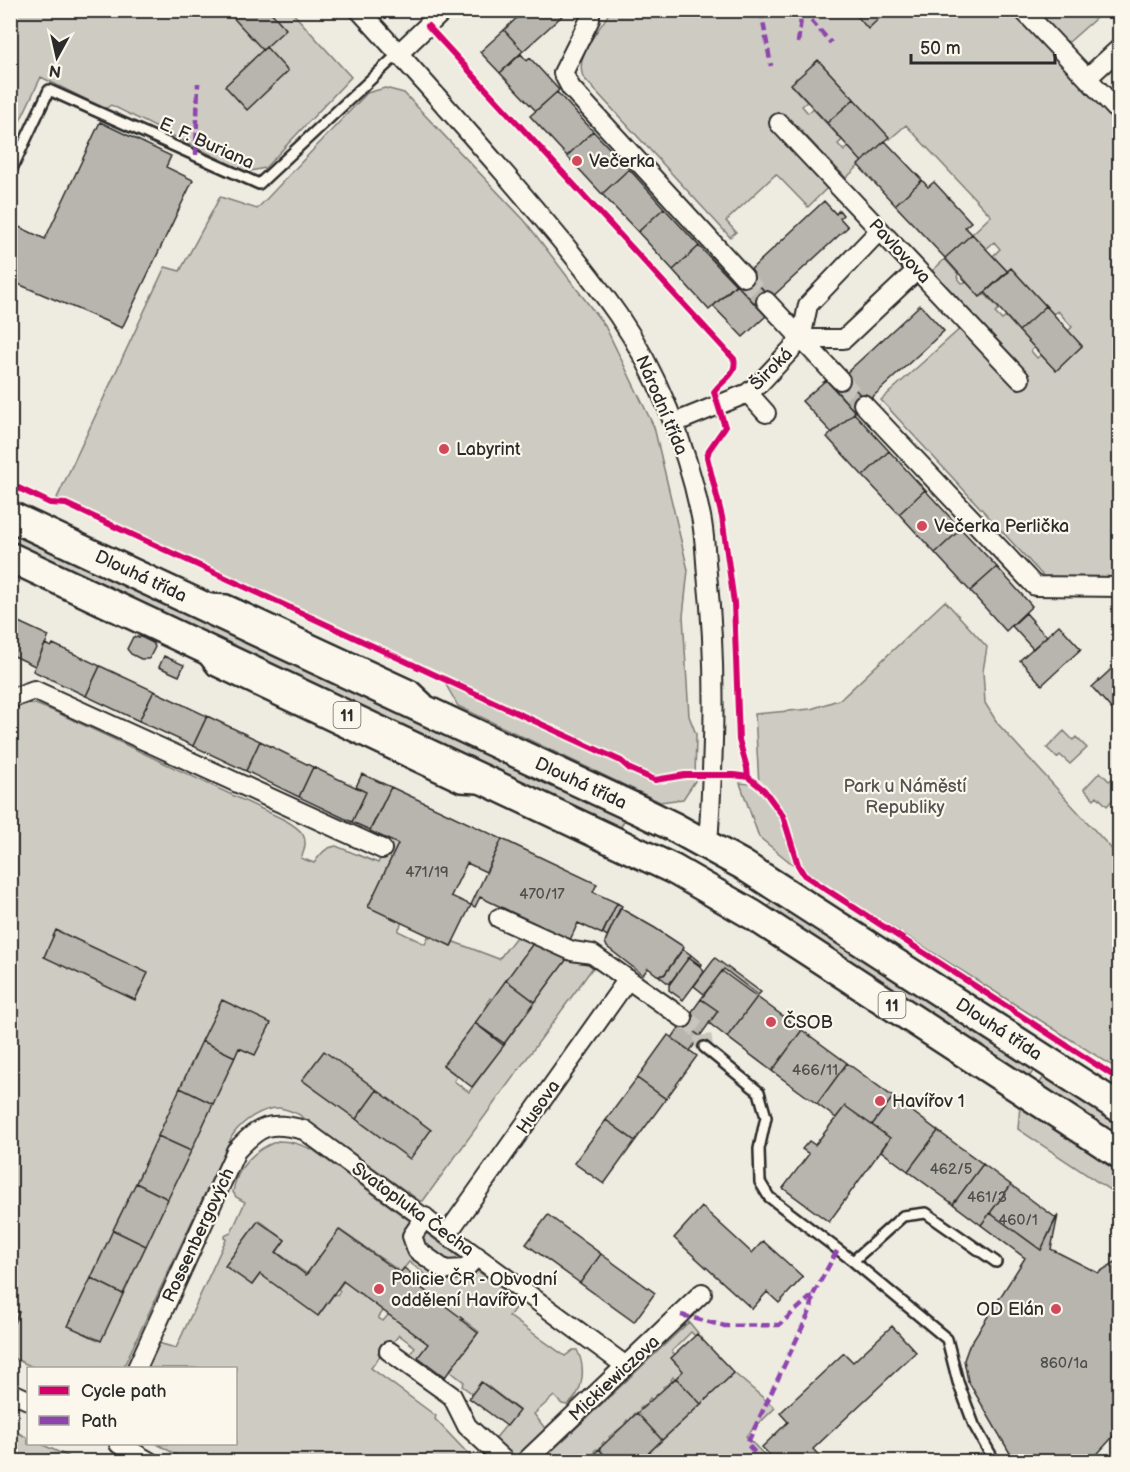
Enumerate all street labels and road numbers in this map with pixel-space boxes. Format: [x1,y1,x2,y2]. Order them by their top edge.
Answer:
street label: E. F. Buriana [156,113,257,174]
street label: Pavlovova [864,215,935,288]
street label: Široká [745,343,797,395]
street label: Národní třída [631,352,692,458]
street label: Dlouhá třída [92,546,190,607]
road number: 11 [334,702,360,728]
street label: Dlouhá třída [532,753,630,814]
road number: 11 [878,992,906,1018]
street label: Dlouhá třída [952,994,1046,1065]
street label: Husova [512,1076,564,1138]
street label: Svatopluka Čecha [347,1156,479,1261]
street label: Rossenbergových [158,1165,239,1306]
street label: Mickiewiczova [565,1331,664,1426]

